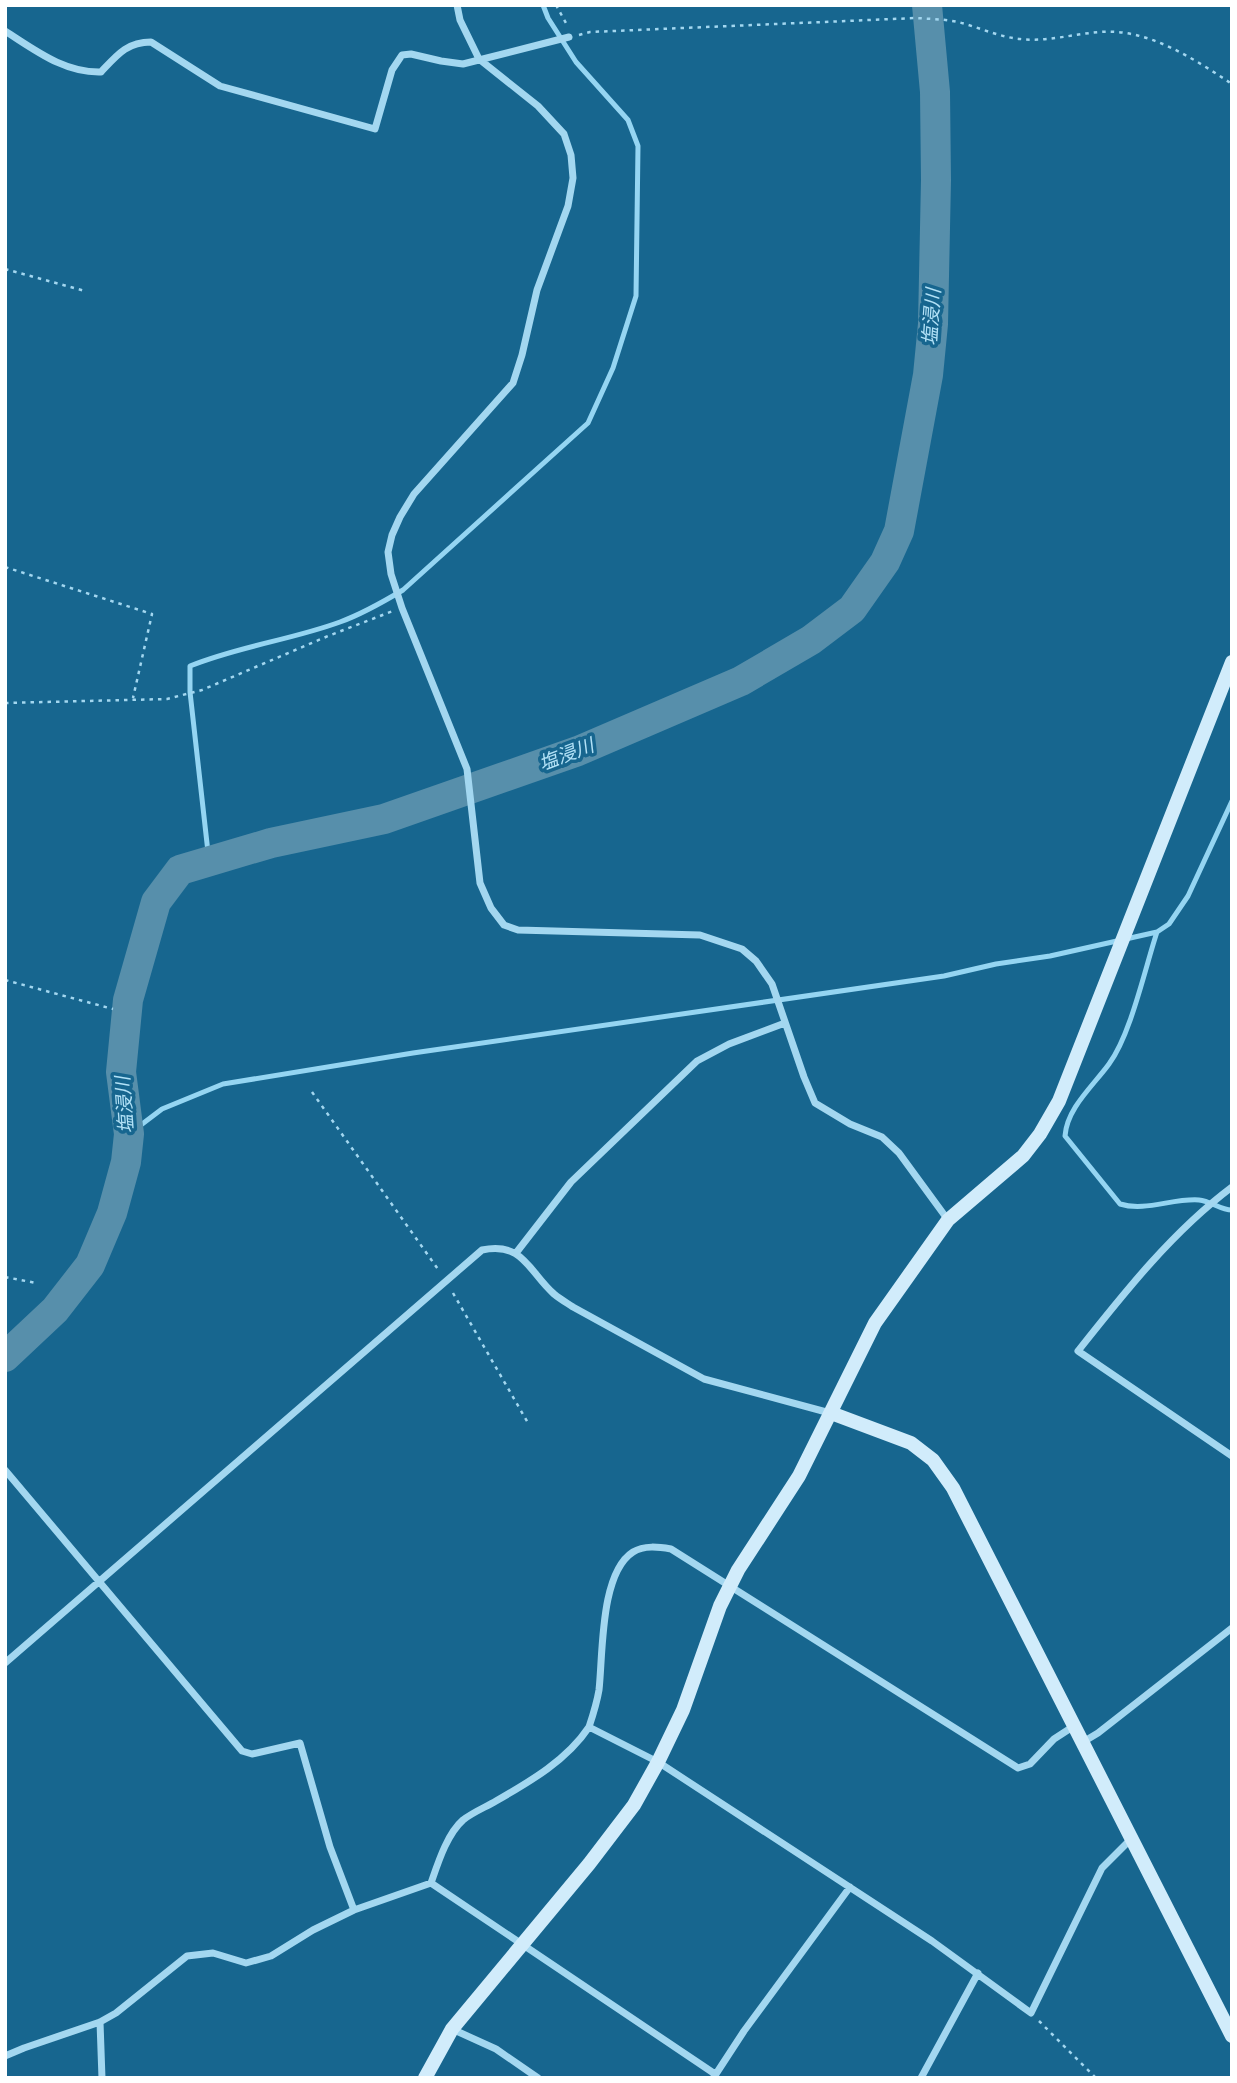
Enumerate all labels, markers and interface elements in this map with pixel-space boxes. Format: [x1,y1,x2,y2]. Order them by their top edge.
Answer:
water label: 塩浸川 [916,286,946,346]
water label: 塩浸川 [535,731,599,776]
water label: 塩浸川 [109,1074,139,1134]

